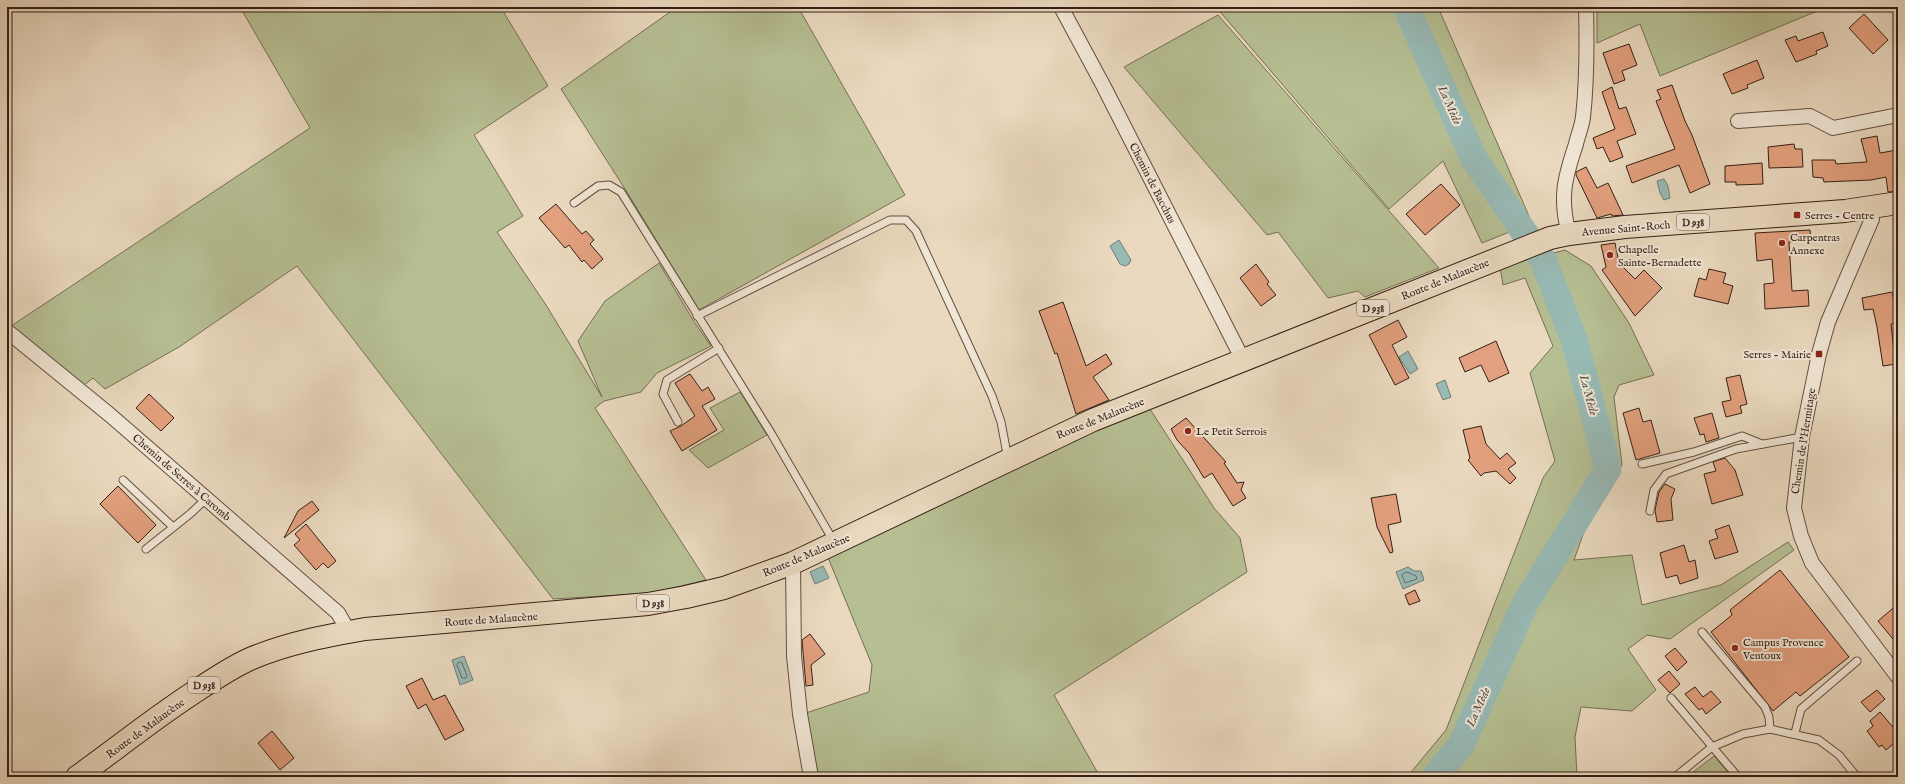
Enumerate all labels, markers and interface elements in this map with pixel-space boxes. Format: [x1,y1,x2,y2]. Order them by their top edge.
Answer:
water label: La Mède [1434,82,1465,127]
street label: Chemin de Bacchus [1126,141,1179,226]
place label: Serres - Centre [1805,209,1874,223]
marker: Serres - Centre [1792,210,1802,220]
road number: D 938 [1677,214,1709,230]
street label: Avenue Saint-Roch [1580,218,1671,240]
place label: Carpentras Annexe [1789,231,1840,258]
marker: Carpentras Annexe [1777,238,1787,248]
place label: Chapelle Sainte-Bernadette [1618,243,1702,270]
marker: Chapelle Sainte-Bernadette [1605,250,1615,260]
street label: Route de Malaucène [1399,256,1491,304]
road number: D 938 [1357,300,1389,316]
place label: Serres - Mairie [1743,348,1811,362]
marker: Serres - Mairie [1814,349,1824,359]
water label: La Mède [1576,372,1601,417]
street label: Chemin de l'Hermitage [1789,387,1819,495]
street label: Route de Malaucène [1054,395,1146,443]
place label: Le Petit Serrois [1196,425,1267,439]
marker: Le Petit Serrois [1183,426,1193,436]
street label: Chemin de Serres à Caromb [129,431,234,524]
street label: Route de Malaucène [761,531,852,581]
road number: D 938 [637,595,669,611]
street label: Route de Malaucène [444,610,538,630]
place label: Campus Provence Ventoux [1742,636,1824,663]
marker: Campus Provence Ventoux [1730,643,1740,653]
road number: D 938 [188,677,220,693]
water label: La Mède [1463,685,1494,730]
street label: Route de Malaucène [104,696,188,762]

